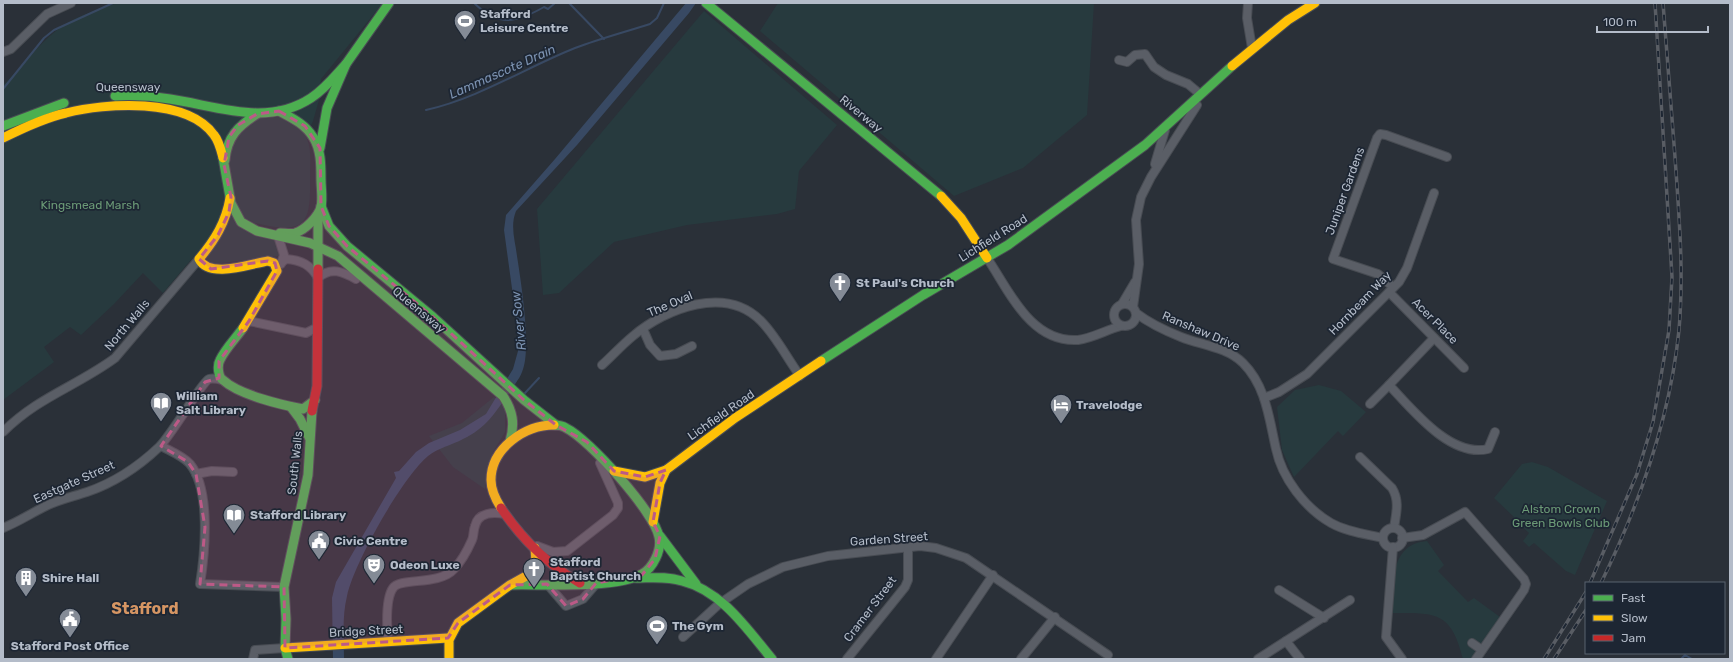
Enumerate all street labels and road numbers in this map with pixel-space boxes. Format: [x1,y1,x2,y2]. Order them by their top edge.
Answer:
street label: Queensway [96,80,161,94]
street label: Riverway [837,93,886,136]
street label: Juniper Gardens [1323,145,1367,237]
street label: Lichfield Road [956,211,1030,265]
street label: Hornbeam Way [1326,268,1394,338]
street label: Queensway [390,284,449,336]
street label: The Oval [645,288,695,320]
street label: Acer Place [1409,295,1461,347]
street label: North Walls [102,297,152,353]
street label: Ranshaw Drive [1160,308,1242,354]
street label: Lichfield Road [685,387,757,443]
street label: South Walls [285,430,305,496]
street label: Eastgate Street [31,458,117,506]
street label: Garden Street [850,529,929,549]
street label: Cramer Street [841,573,899,645]
street label: Bridge Street [329,622,404,640]

